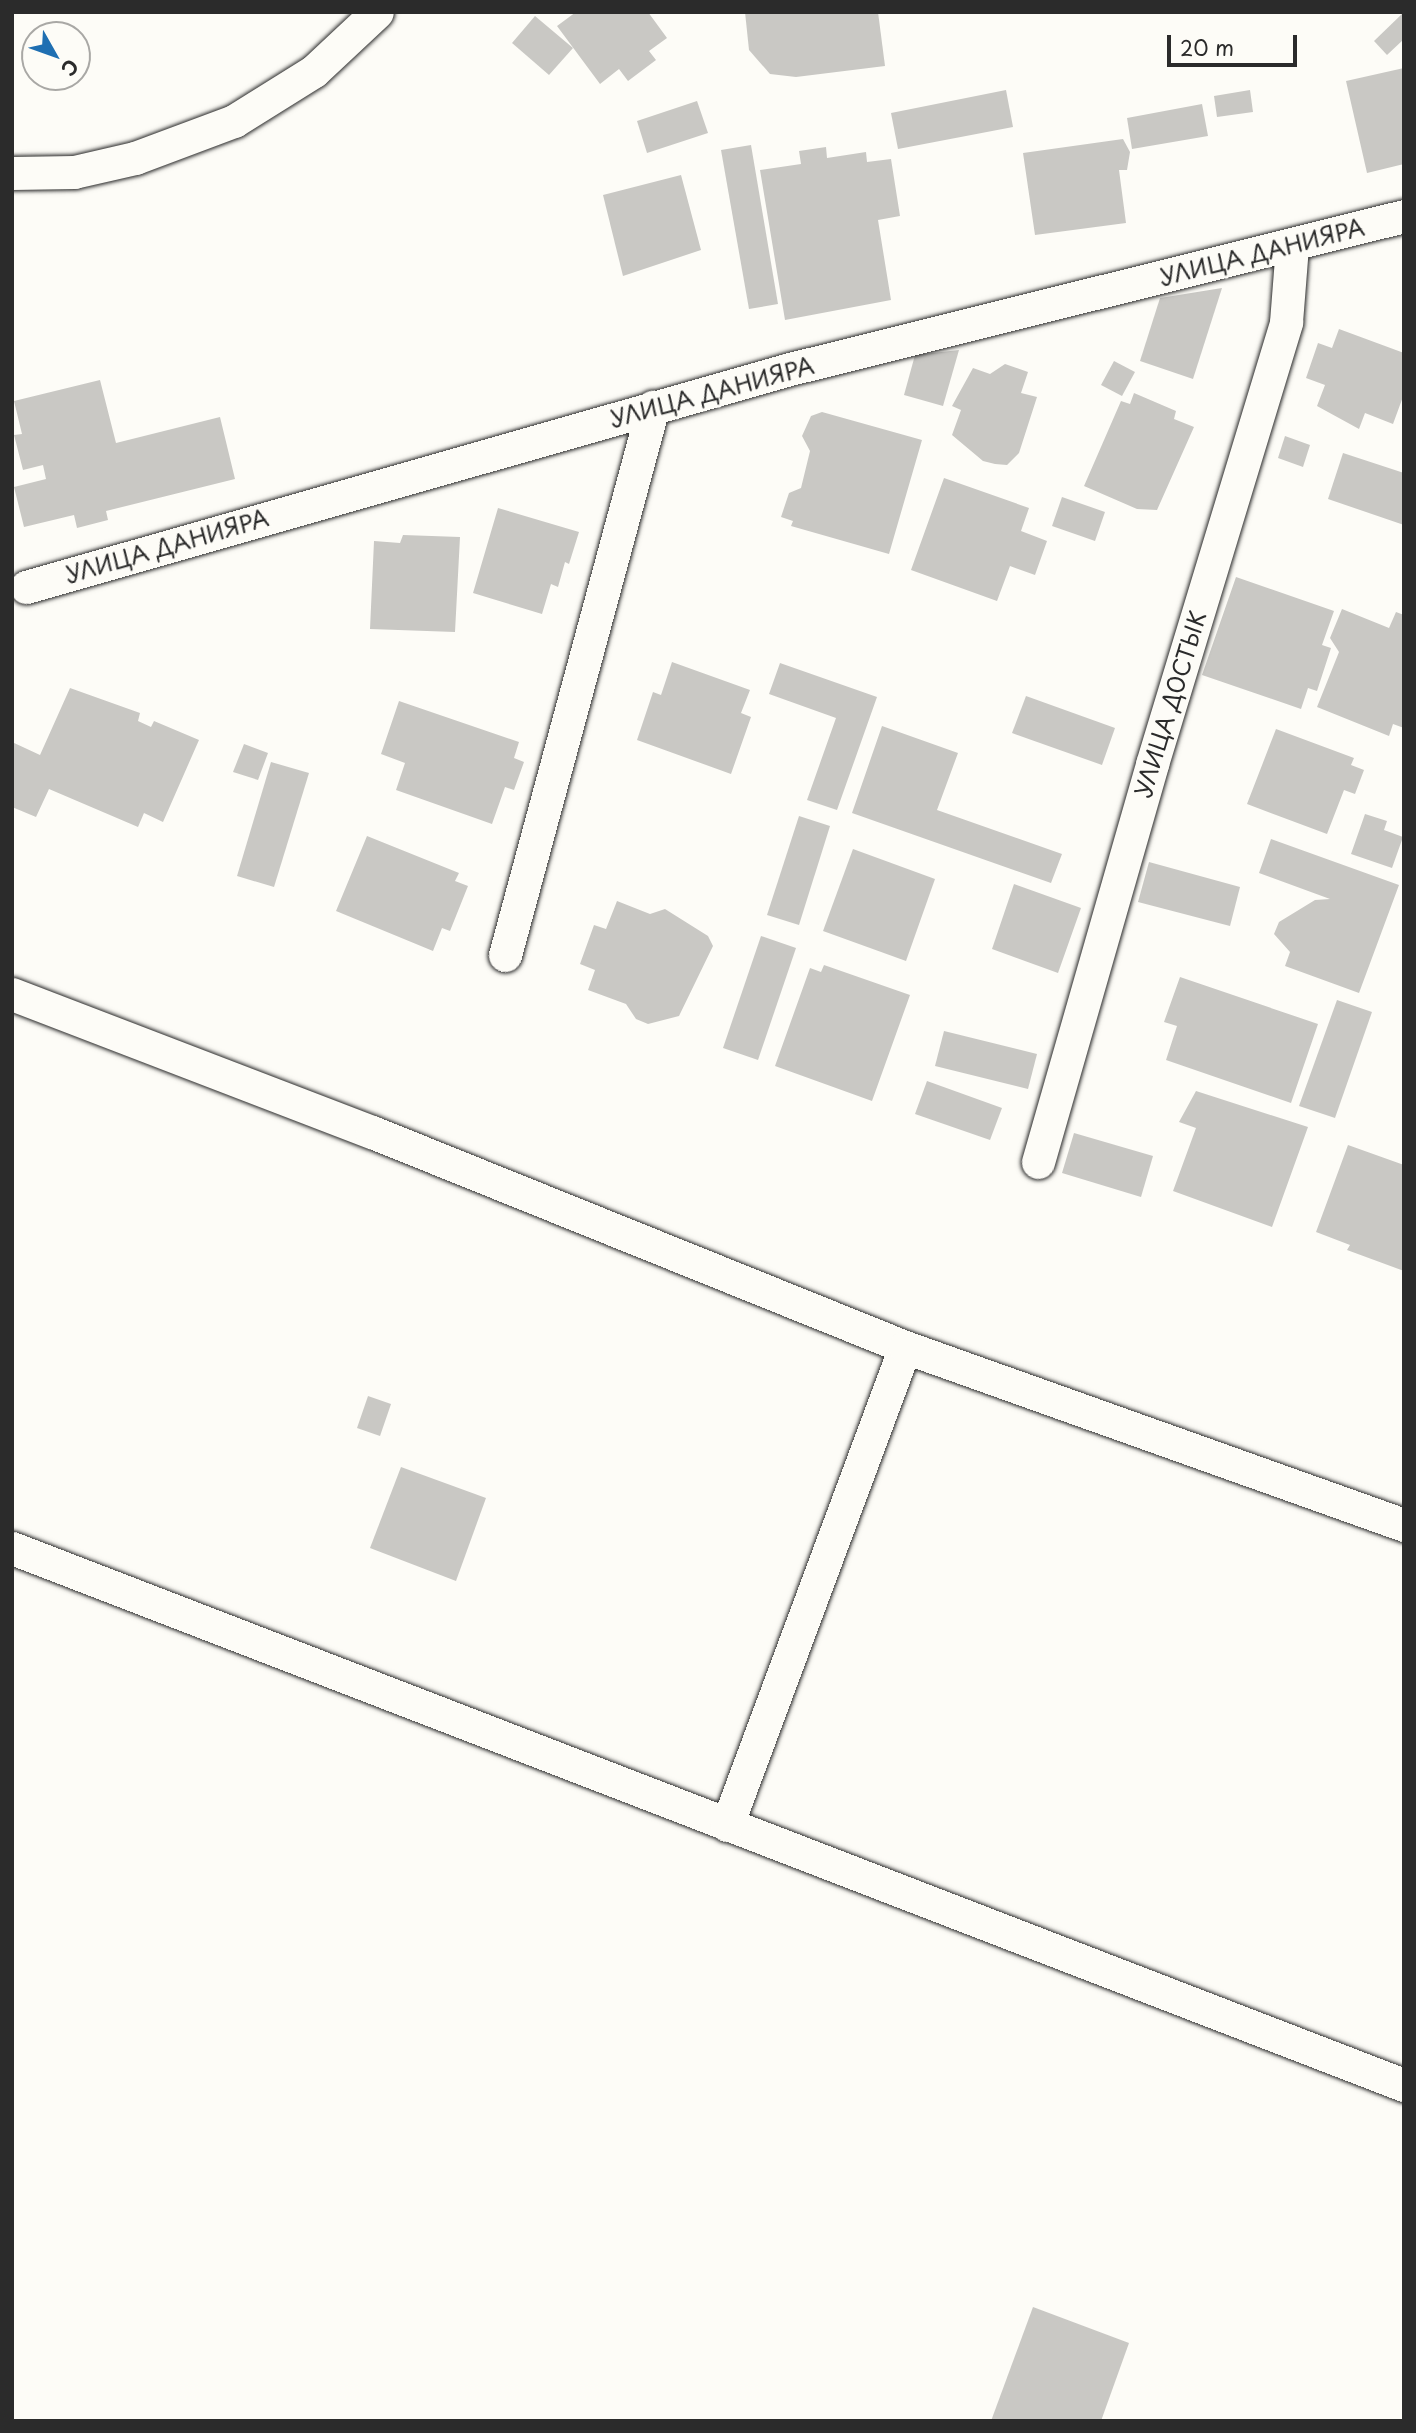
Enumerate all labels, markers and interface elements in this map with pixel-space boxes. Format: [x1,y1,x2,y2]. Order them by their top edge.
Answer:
north arrow [21,21,91,91]
scale bar [1171,21,1300,65]
text: 20 m [1180,31,1234,63]
text: С [55,54,86,83]
street label: УЛИЦА ДАНИЯРА [1156,213,1368,291]
street label: УЛИЦА ДАНИЯРА [607,351,817,433]
street label: УЛИЦА ДАНИЯРА [62,504,272,588]
street label: УЛИЦА ДОСТЫК [1128,606,1212,802]

